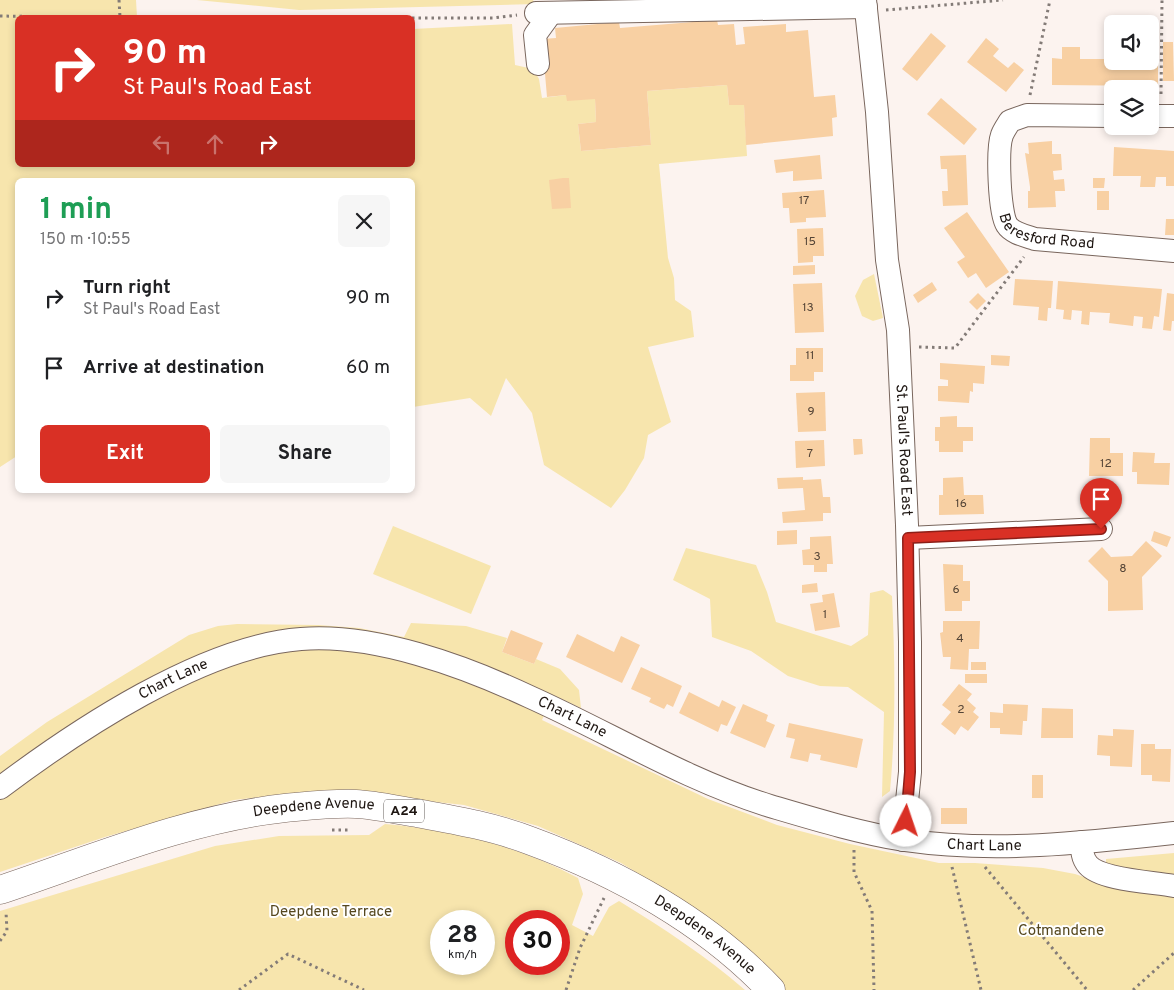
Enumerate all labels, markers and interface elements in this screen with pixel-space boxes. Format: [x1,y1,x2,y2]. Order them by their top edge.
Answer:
map controls [1104,15,1159,135]
button: sound [1104,15,1159,70]
text: 90 m [123,32,207,76]
icon: right [40,35,105,100]
text: St Paul's Road East [123,75,312,102]
button: layers [1104,80,1159,135]
icon: left [148,130,176,158]
icon: ahead [201,130,229,158]
icon: right [254,130,282,158]
text: 1 min [40,192,112,229]
house number: 17 [799,193,809,209]
button: close [338,195,390,247]
street label: Beresford Road [994,211,1095,254]
text: 150 m · 10:55 [40,230,131,250]
house number: 15 [804,234,816,250]
text: Turn right [83,276,171,300]
icon: right [40,284,68,312]
text: 90 m [346,286,390,310]
text: St Paul's Road East [83,300,220,320]
house number: 13 [802,300,814,316]
house number: 11 [806,348,814,364]
icon: arrive [40,354,68,382]
text: Arrive at destination [83,356,264,380]
text: 60 m [346,356,390,380]
street label: St. Paul's Road East [891,384,916,516]
house number: 9 [807,404,815,420]
button: Exit [40,425,210,483]
button: Share [220,425,390,483]
house number: 7 [807,446,813,462]
house number: 12 [1100,456,1112,472]
pin [1080,478,1122,529]
icon: arrive [1087,485,1115,513]
house number: 16 [955,496,967,512]
house number: 3 [813,549,821,565]
house number: 8 [1119,561,1127,577]
house number: 6 [952,582,960,598]
house number: 1 [823,607,827,623]
house number: 4 [956,631,964,647]
street label: Chart Lane [135,655,211,704]
street label: Chart Lane [534,692,610,742]
house number: 2 [957,702,965,718]
street label: Deepdene Avenue [252,794,376,822]
position arrow [879,794,931,846]
road number: A24 [384,799,424,822]
street label: Chart Lane [946,835,1022,856]
street label: Deepdene Avenue [650,891,759,979]
park label: Deepdene Terrace [270,903,392,922]
speed limit sign: 30 [505,910,570,975]
text: 28 [447,920,478,952]
park label: Cotmandene [1018,922,1104,941]
text: km/h [448,947,477,963]

